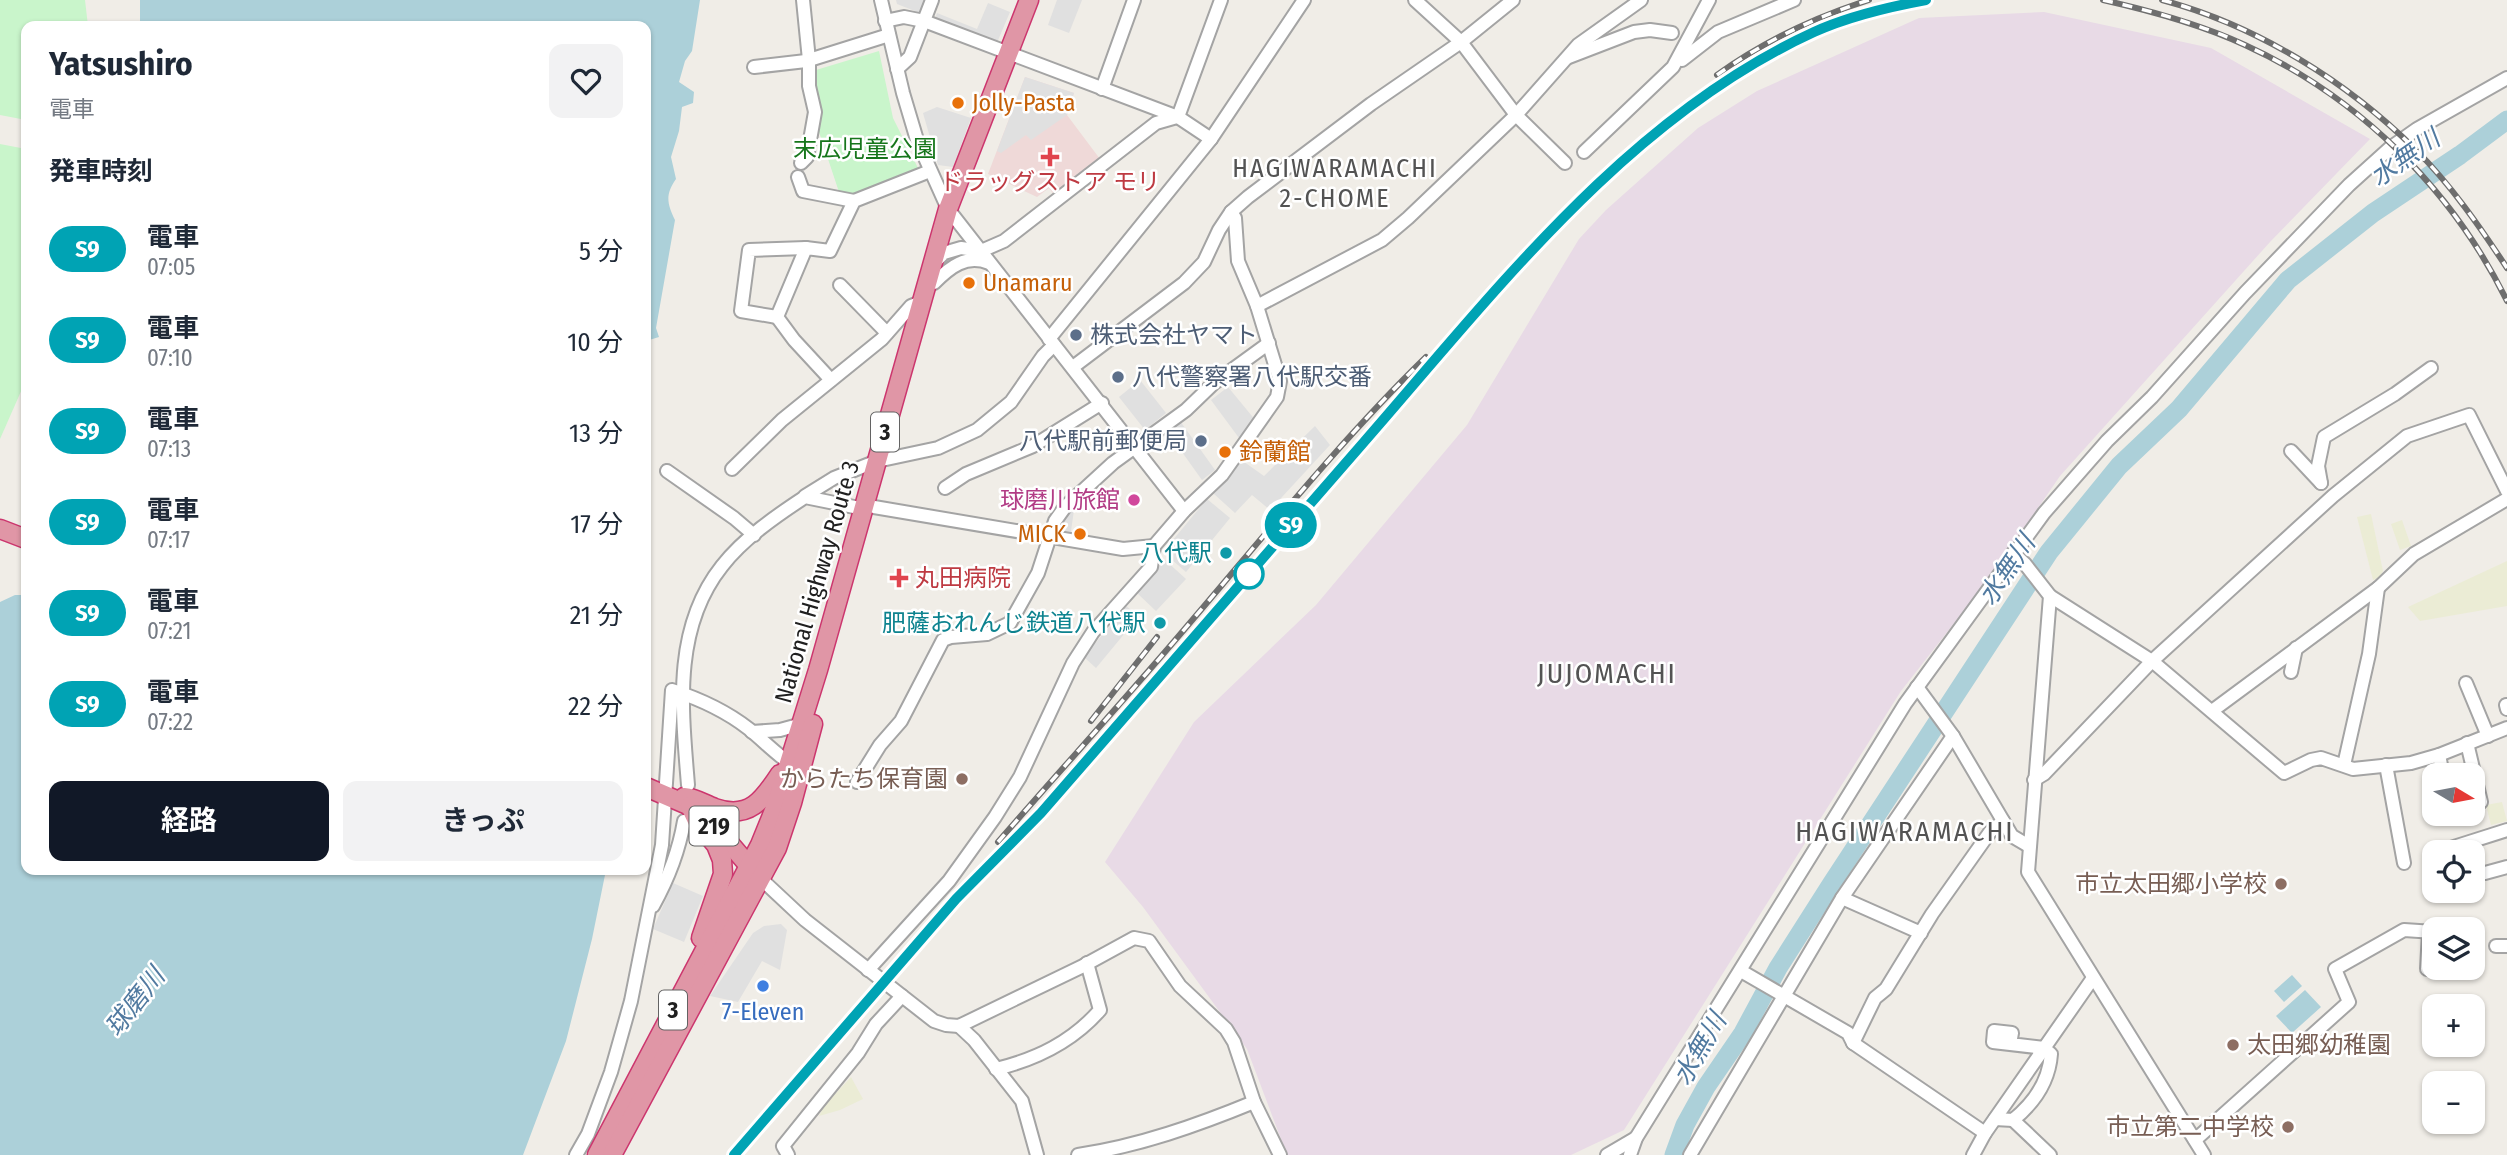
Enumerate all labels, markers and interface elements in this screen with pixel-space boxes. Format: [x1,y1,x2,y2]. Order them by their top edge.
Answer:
text: Yatsushiro [49,44,193,84]
button: heart [549,44,623,118]
place label: Jolly-Pasta [972,89,1076,117]
text: 電車 [49,95,95,123]
marker: Jolly-Pasta [950,95,966,111]
water label: 水無川 [2364,121,2448,193]
park label: 末広児童公園 [793,135,937,163]
marker: ドラッグストア モリ [1042,149,1058,165]
district label: HAGIWARAMACHI 2-CHOME [1232,153,1438,214]
text: 発車時刻 [49,156,153,187]
place label: ドラッグストア モリ [939,168,1161,196]
text: 電車 [147,222,199,253]
text: S9 [75,235,100,263]
text: 5 分 [579,236,623,267]
text: 07:05 [147,253,195,281]
place label: Unamaru [983,269,1073,297]
marker: Unamaru [961,275,977,291]
text: 電車 [147,313,199,344]
place label: 株式会社ヤマト [1090,321,1258,349]
text: S9 [75,326,100,354]
text: 10 分 [567,327,623,358]
marker: 株式会社ヤマト [1068,327,1084,343]
text: 07:10 [147,344,193,372]
place label: 八代警察署八代駅交番 [1132,363,1372,391]
marker: 八代警察署八代駅交番 [1110,369,1126,385]
text: 電車 [147,404,199,435]
road number: 3 [871,412,899,452]
text: S9 [75,417,100,445]
text: 13 分 [569,418,623,449]
place label: 八代駅前郵便局 [1019,427,1187,455]
marker: 八代駅前郵便局 [1193,433,1209,449]
text: 07:13 [147,435,191,463]
place label: 鈴蘭館 [1239,438,1311,466]
marker: 鈴蘭館 [1217,444,1233,460]
street label: National Highway Route 3 [769,458,865,706]
place label: 球磨川旅館 [1000,486,1120,514]
marker: 球磨川旅館 [1126,492,1142,508]
text: 電車 [147,495,199,526]
line badge: S9 [1260,502,1322,548]
text: S9 [75,508,100,536]
text: 17 分 [570,509,623,540]
text: S9 [1279,511,1303,539]
place label: MICK [1018,520,1066,548]
text: 07:17 [147,526,190,554]
marker: MICK [1072,526,1088,542]
water label: 水無川 [1972,527,2043,611]
place label: 八代駅 [1140,539,1212,567]
marker: 八代駅 [1218,545,1234,561]
unlabelled marker [1234,559,1264,589]
place label: 丸田病院 [915,564,1011,592]
marker: 丸田病院 [889,568,909,588]
text: 電車 [147,586,199,617]
text: S9 [75,599,100,627]
text: 21 分 [570,600,623,631]
place label: 肥薩おれんじ鉄道八代駅 [882,609,1146,637]
marker: 肥薩おれんじ鉄道八代駅 [1152,615,1168,631]
text: 07:21 [147,617,191,645]
district label: JUJOMACHI [1537,657,1677,690]
text: 電車 [147,677,199,708]
text: S9 [75,690,100,718]
text: 22 分 [568,691,623,722]
text: 07:22 [147,708,193,736]
north arrow [2422,763,2485,826]
map controls [2422,763,2485,1134]
place label: からたち保育園 [780,765,948,793]
marker: からたち保育園 [954,771,970,787]
button: 経路 [49,781,329,861]
button: きっぷ [343,781,623,861]
road number: 219 [690,806,738,846]
district label: HAGIWARAMACHI [1795,815,2015,848]
button: locate [2422,840,2485,903]
place label: 市立太田郷小学校 [2075,870,2267,898]
marker: 市立太田郷小学校 [2273,876,2289,892]
button: layers [2422,917,2485,980]
water label: 球磨川 [99,959,173,1042]
marker: 7-Eleven [755,978,771,994]
road number: 3 [659,990,687,1030]
button: + [2422,994,2485,1057]
place label: 7-Eleven [722,998,804,1026]
water label: 水無川 [1667,1005,1734,1091]
place label: 太田郷幼稚園 [2247,1031,2391,1059]
marker: 太田郷幼稚園 [2225,1037,2241,1053]
button: − [2422,1071,2485,1134]
place label: 市立第二中学校 [2106,1113,2274,1141]
marker: 市立第二中学校 [2280,1119,2296,1135]

